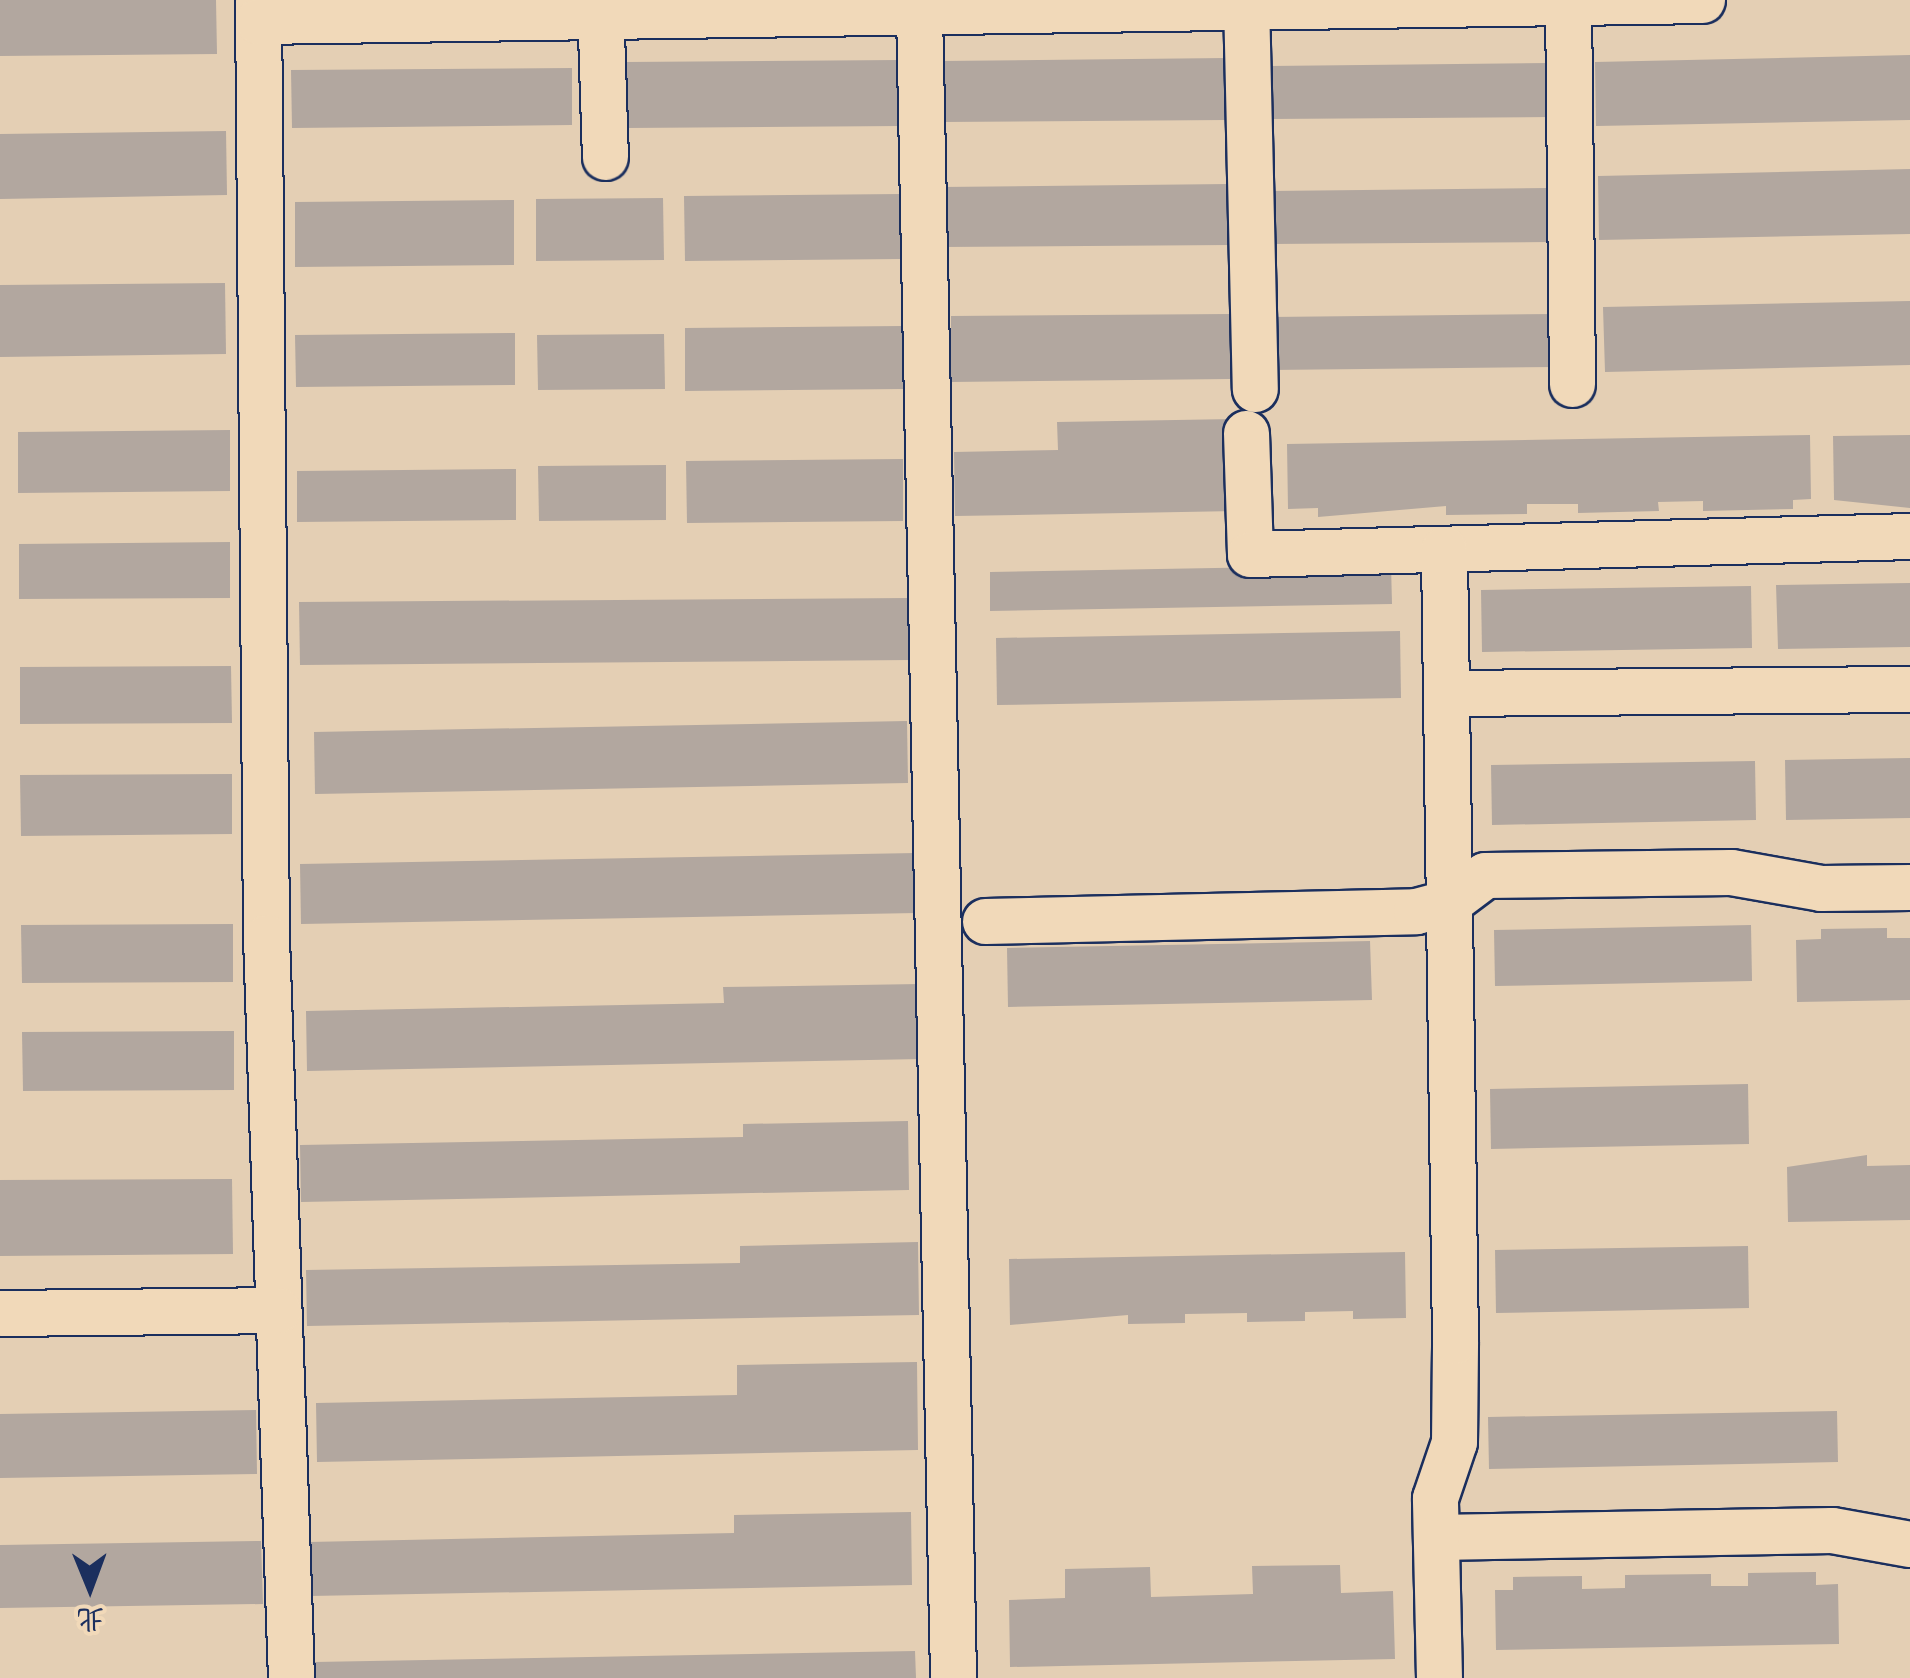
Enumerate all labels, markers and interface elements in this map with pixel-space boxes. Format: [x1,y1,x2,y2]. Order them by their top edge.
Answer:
north arrow [40,1538,140,1638]
text: 北 [76,1602,105,1635]

